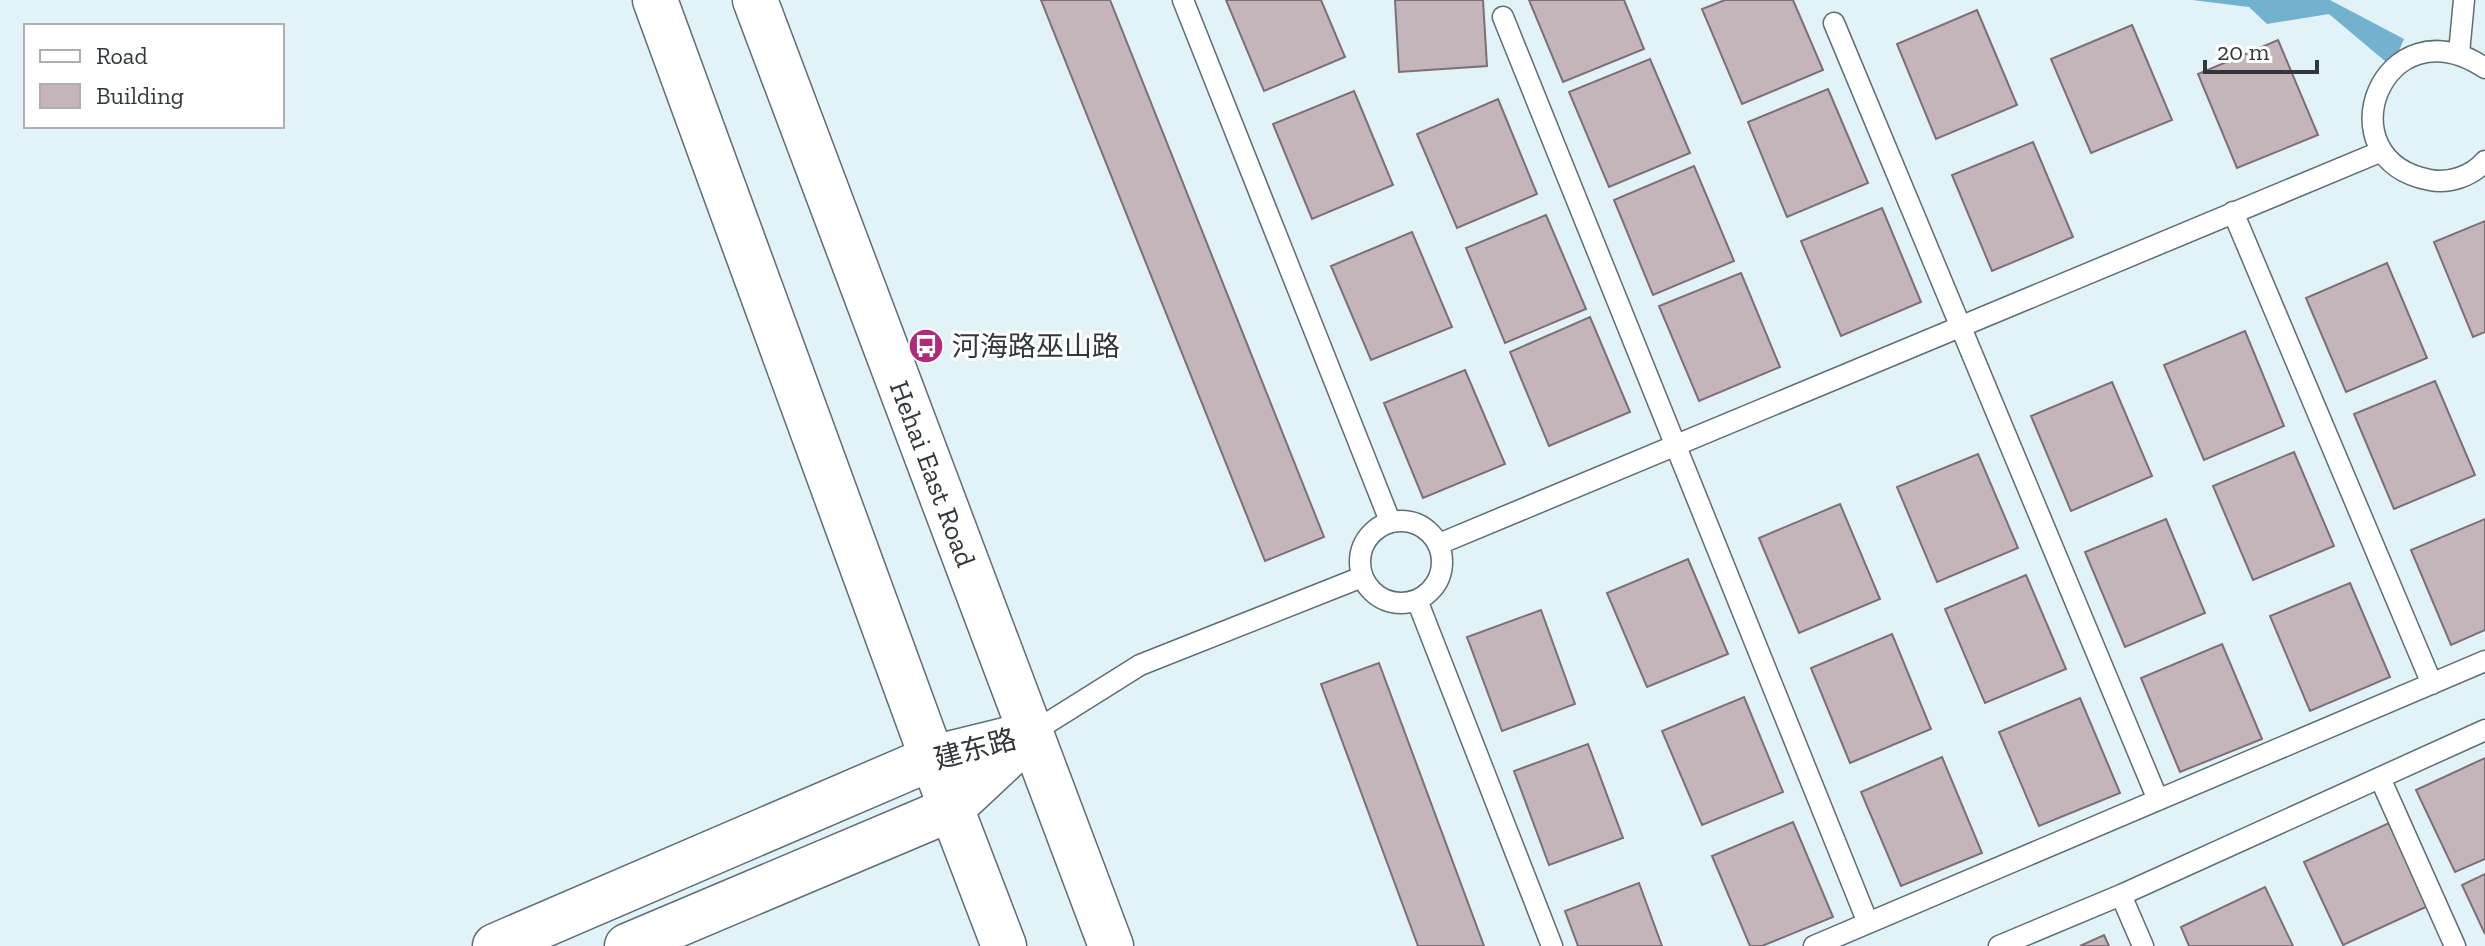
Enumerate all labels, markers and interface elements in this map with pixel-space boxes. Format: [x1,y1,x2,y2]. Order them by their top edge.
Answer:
legend [24,24,284,128]
scale bar [2205,24,2317,74]
text: 20 m [2217,37,2270,66]
text: Road [96,41,148,70]
text: Building [96,81,184,110]
bus stop icon: 河海路巫山路 [907,327,945,365]
place label: 河海路巫山路 [952,330,1120,363]
street label: Hehai East Road [883,376,983,571]
street label: 建东路 [930,722,1020,776]

